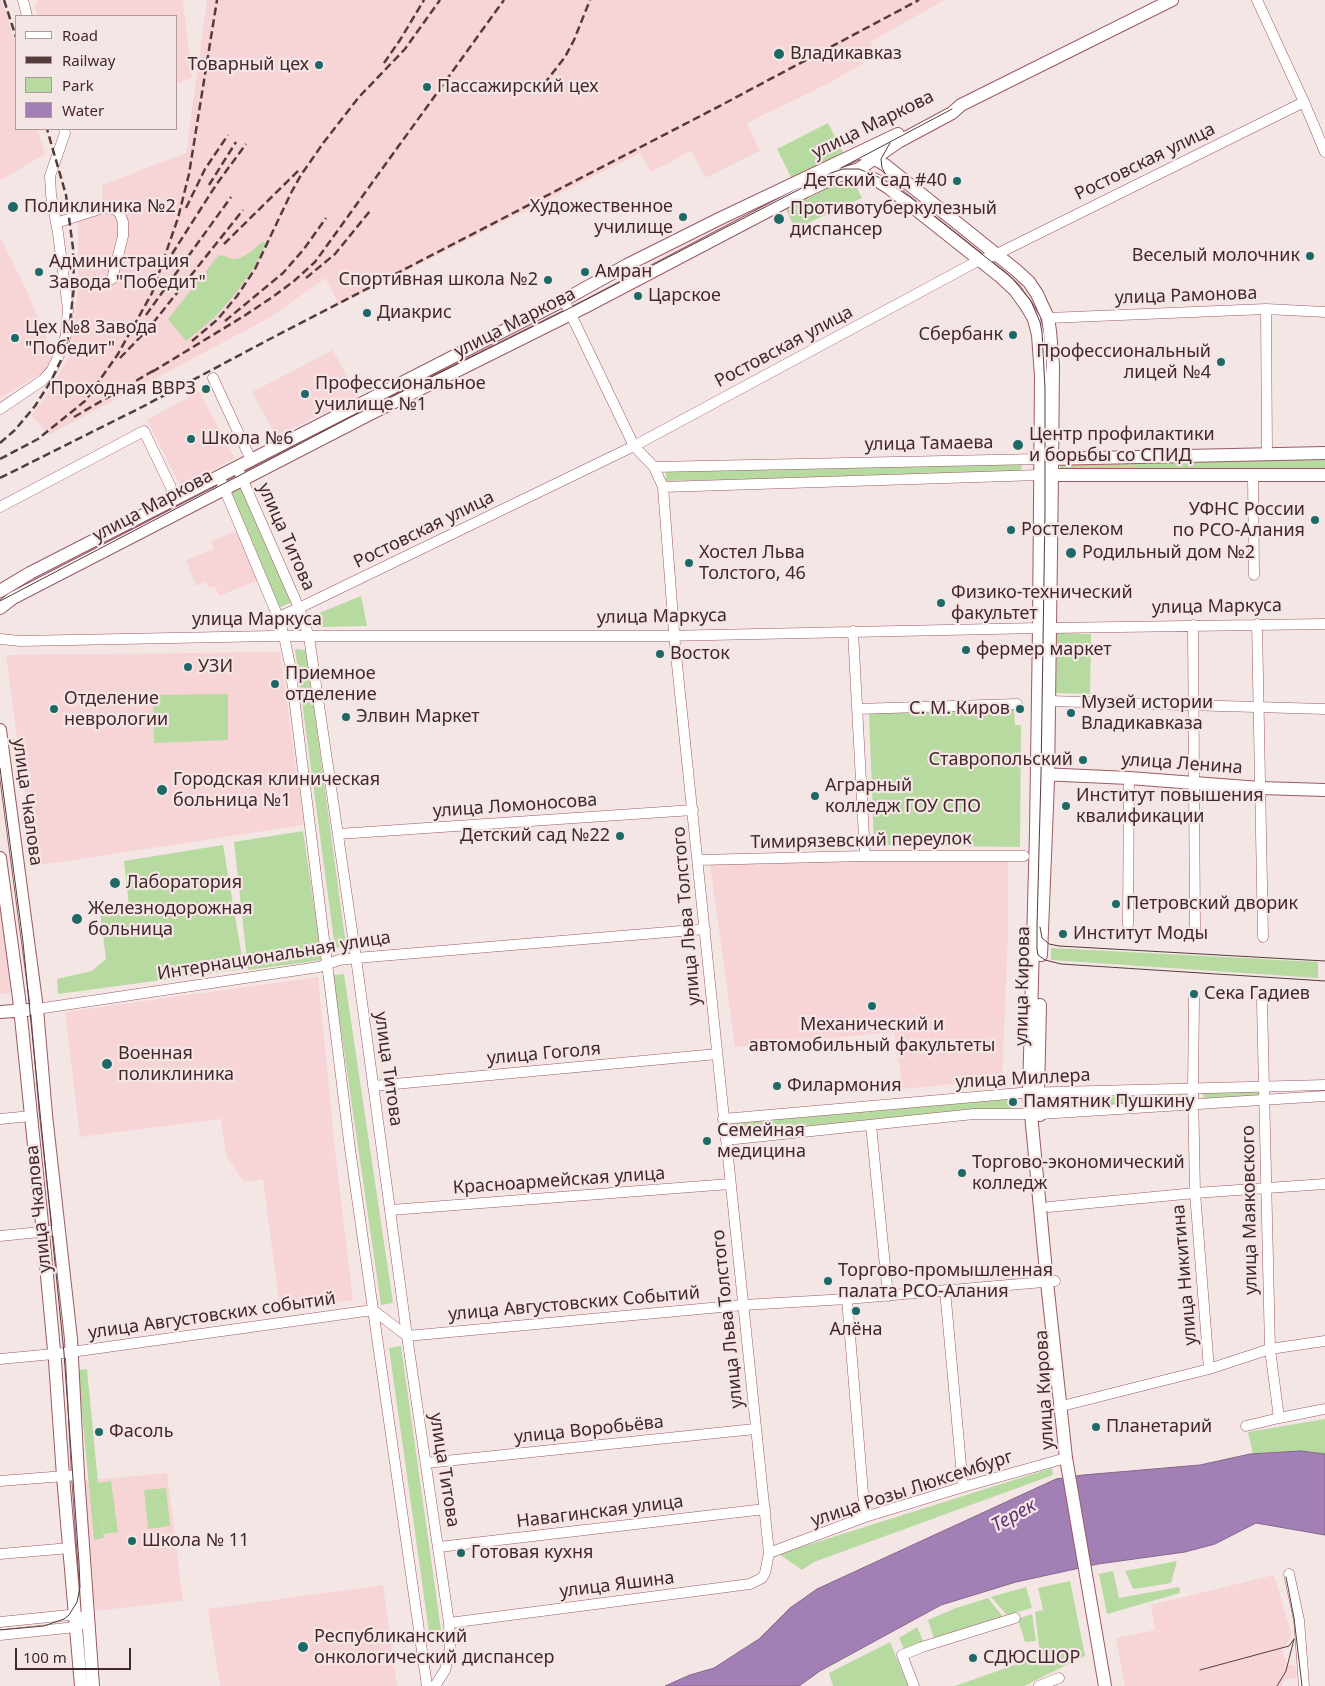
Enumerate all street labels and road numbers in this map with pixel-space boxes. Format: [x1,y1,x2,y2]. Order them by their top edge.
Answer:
street label: улица Маркова [808,86,938,164]
street label: Ростовская улица [1071,119,1219,205]
street label: улица Маркова [451,283,579,363]
street label: улица Рамонова [1114,283,1258,309]
street label: Ростовская улица [711,301,857,393]
street label: улица Тамаева [864,432,994,456]
street label: улица Маркова [89,465,217,547]
street label: улица Титова [253,480,319,594]
street label: Ростовская улица [350,487,498,573]
street label: улица Маркуса [1152,595,1282,619]
street label: улица Маркуса [597,605,727,629]
street label: улица Маркуса [192,609,322,631]
street label: улица Чкалова [7,737,47,867]
street label: улица Ленина [1121,749,1243,779]
street label: улица Ломоносова [432,789,598,823]
street label: улица Льва Толстого [668,826,706,1006]
street label: Тимирязевский переулок [750,828,972,854]
street label: улица Кирова [1011,926,1035,1046]
street label: Интернациональная улица [156,927,392,985]
street label: улица Титова [369,1010,407,1128]
street label: улица Гоголя [486,1038,602,1070]
street label: улица Миллера [955,1065,1091,1093]
street label: улица Маяковского [1238,1125,1262,1295]
street label: улица Чкалова [22,1144,56,1274]
street label: Красноармейская улица [452,1163,666,1199]
street label: улица Никитина [1168,1204,1202,1346]
street label: улица Льва Толстого [708,1229,748,1409]
street label: улица Августовских Событий [447,1282,701,1326]
street label: улица Августовских событий [87,1288,337,1344]
street label: улица Кирова [1031,1330,1059,1450]
street label: улица Титова [424,1411,464,1529]
street label: улица Воробьёва [513,1411,665,1449]
street label: улица Розы Люксембург [808,1446,1016,1532]
street label: Навагинская улица [515,1491,685,1533]
street label: улица Яшина [558,1567,676,1603]

